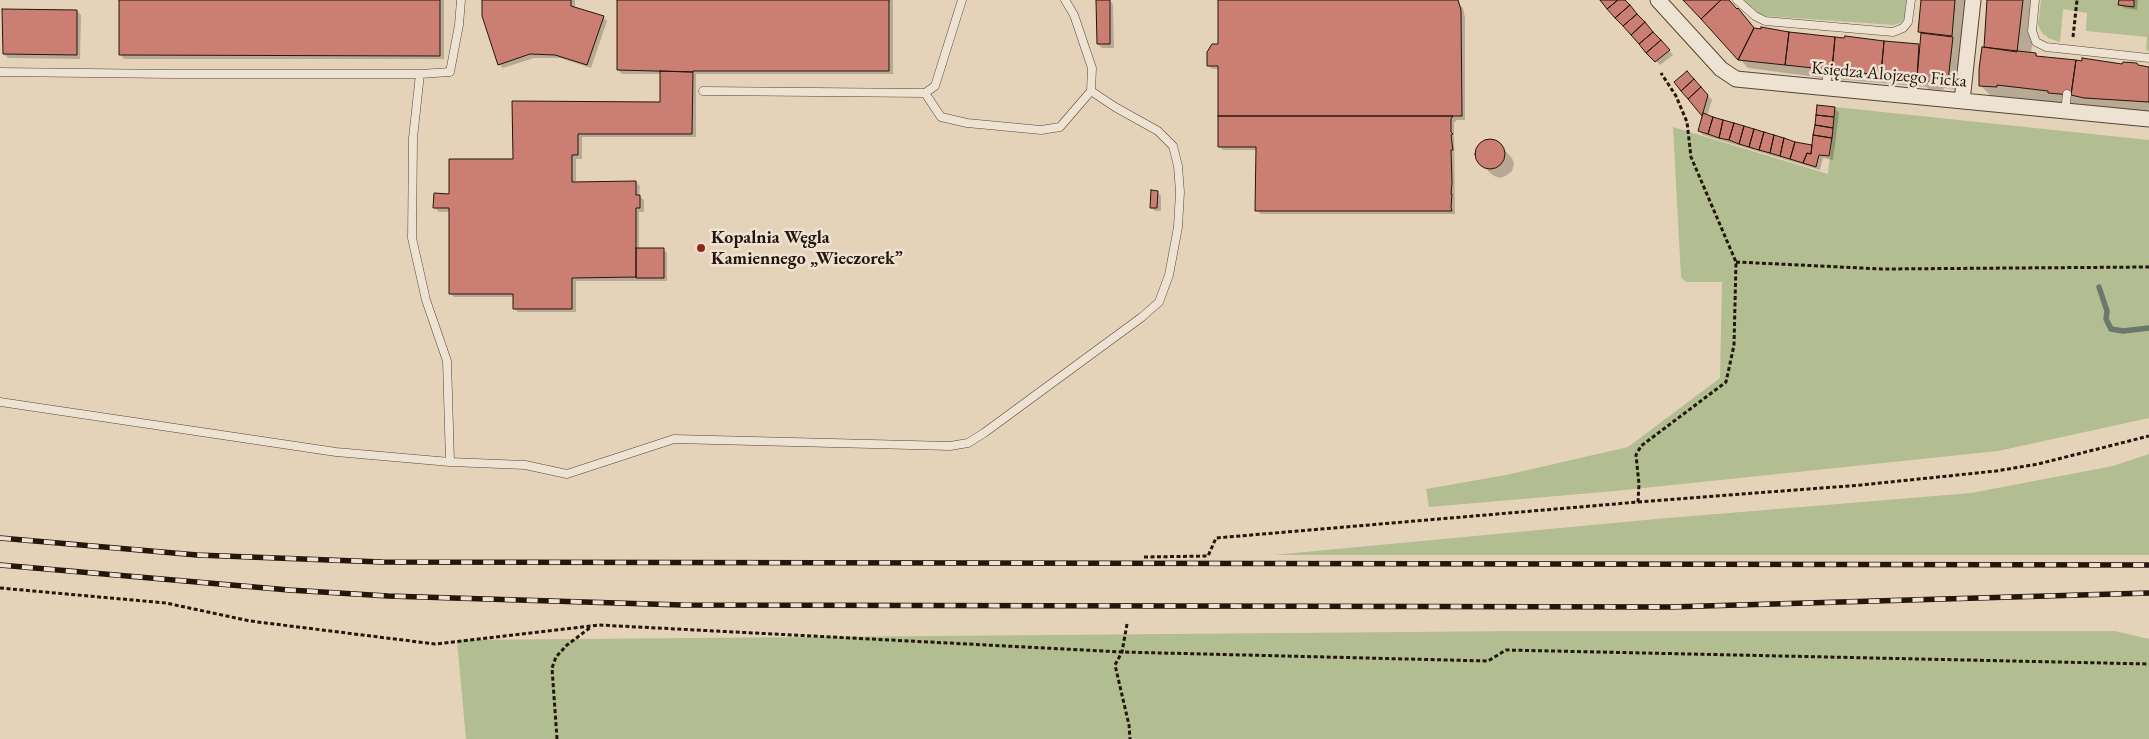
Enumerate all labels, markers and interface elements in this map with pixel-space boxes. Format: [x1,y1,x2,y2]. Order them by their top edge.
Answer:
street label: Księdza Alojzego Ficka [1810,57,1968,93]
place label: Kopalnia Węgla Kamiennego „Wieczorek” [711,227,903,270]
marker: Kopalnia Węgla Kamiennego „Wieczorek” [695,242,707,254]

